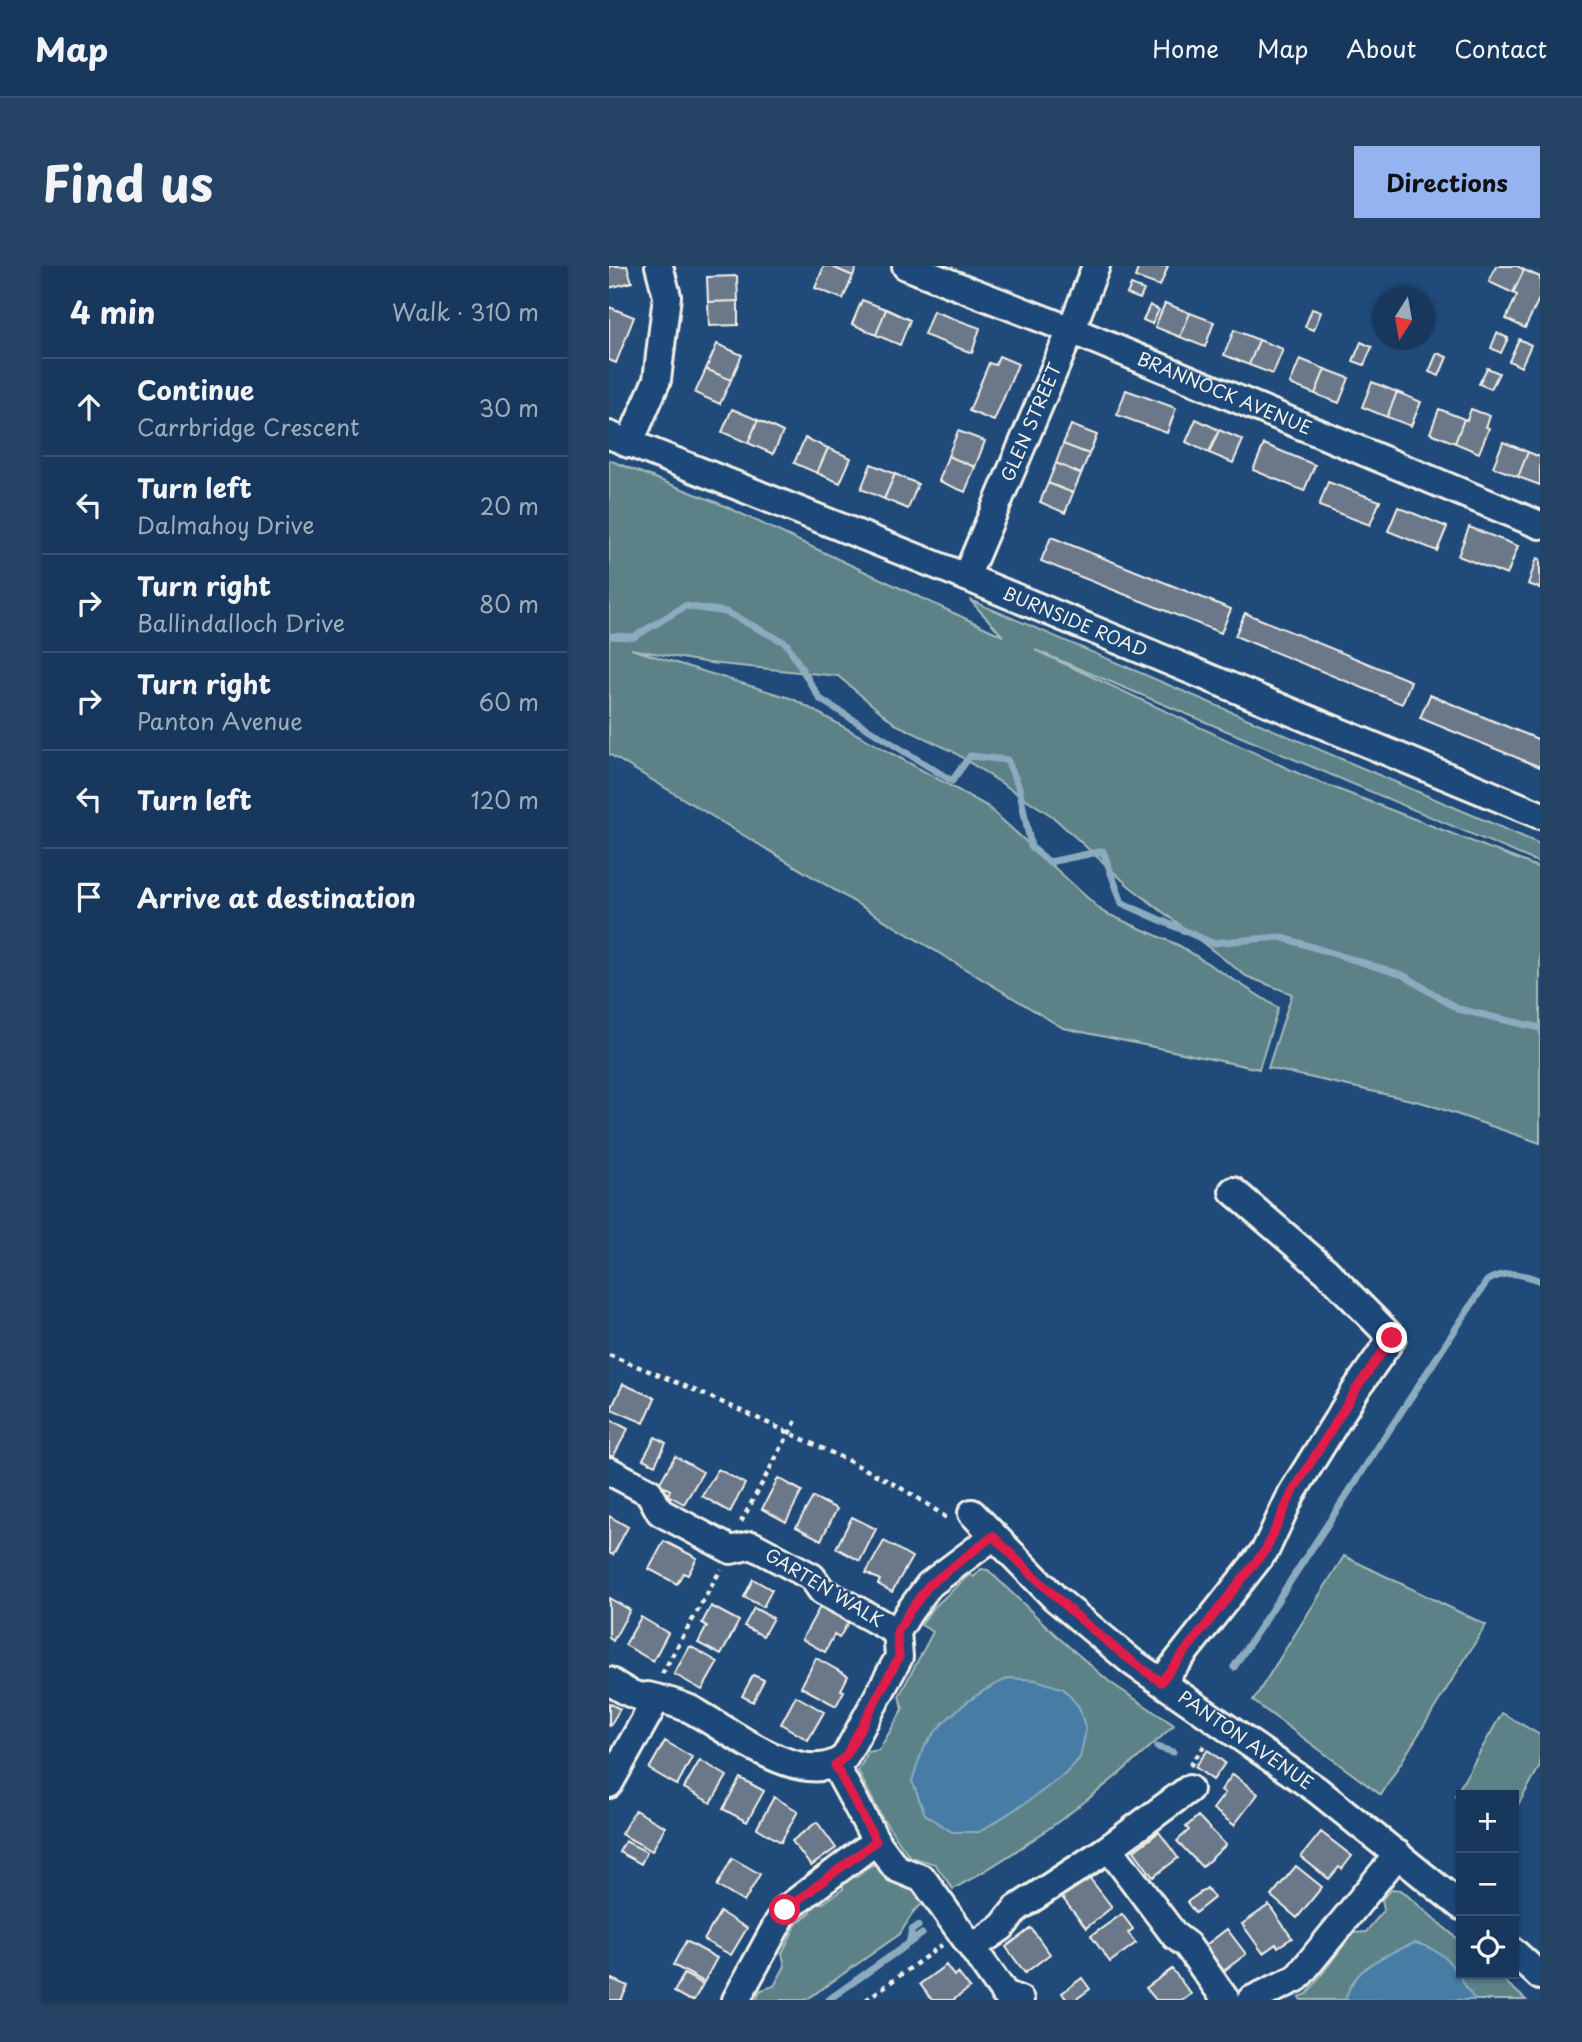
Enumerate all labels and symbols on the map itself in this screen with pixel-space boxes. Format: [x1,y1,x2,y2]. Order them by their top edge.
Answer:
north arrow [1372,287,1435,350]
street label: BRANNOCK AVENUE [1133,344,1316,441]
street label: GLEN STREET [993,358,1068,485]
street label: BURNSIDE ROAD [999,579,1152,663]
route end [1376,1322,1407,1353]
street label: GARTEN WALK [760,1541,889,1633]
street label: PANTON AVENUE [1173,1683,1319,1796]
route start [769,1894,800,1925]

